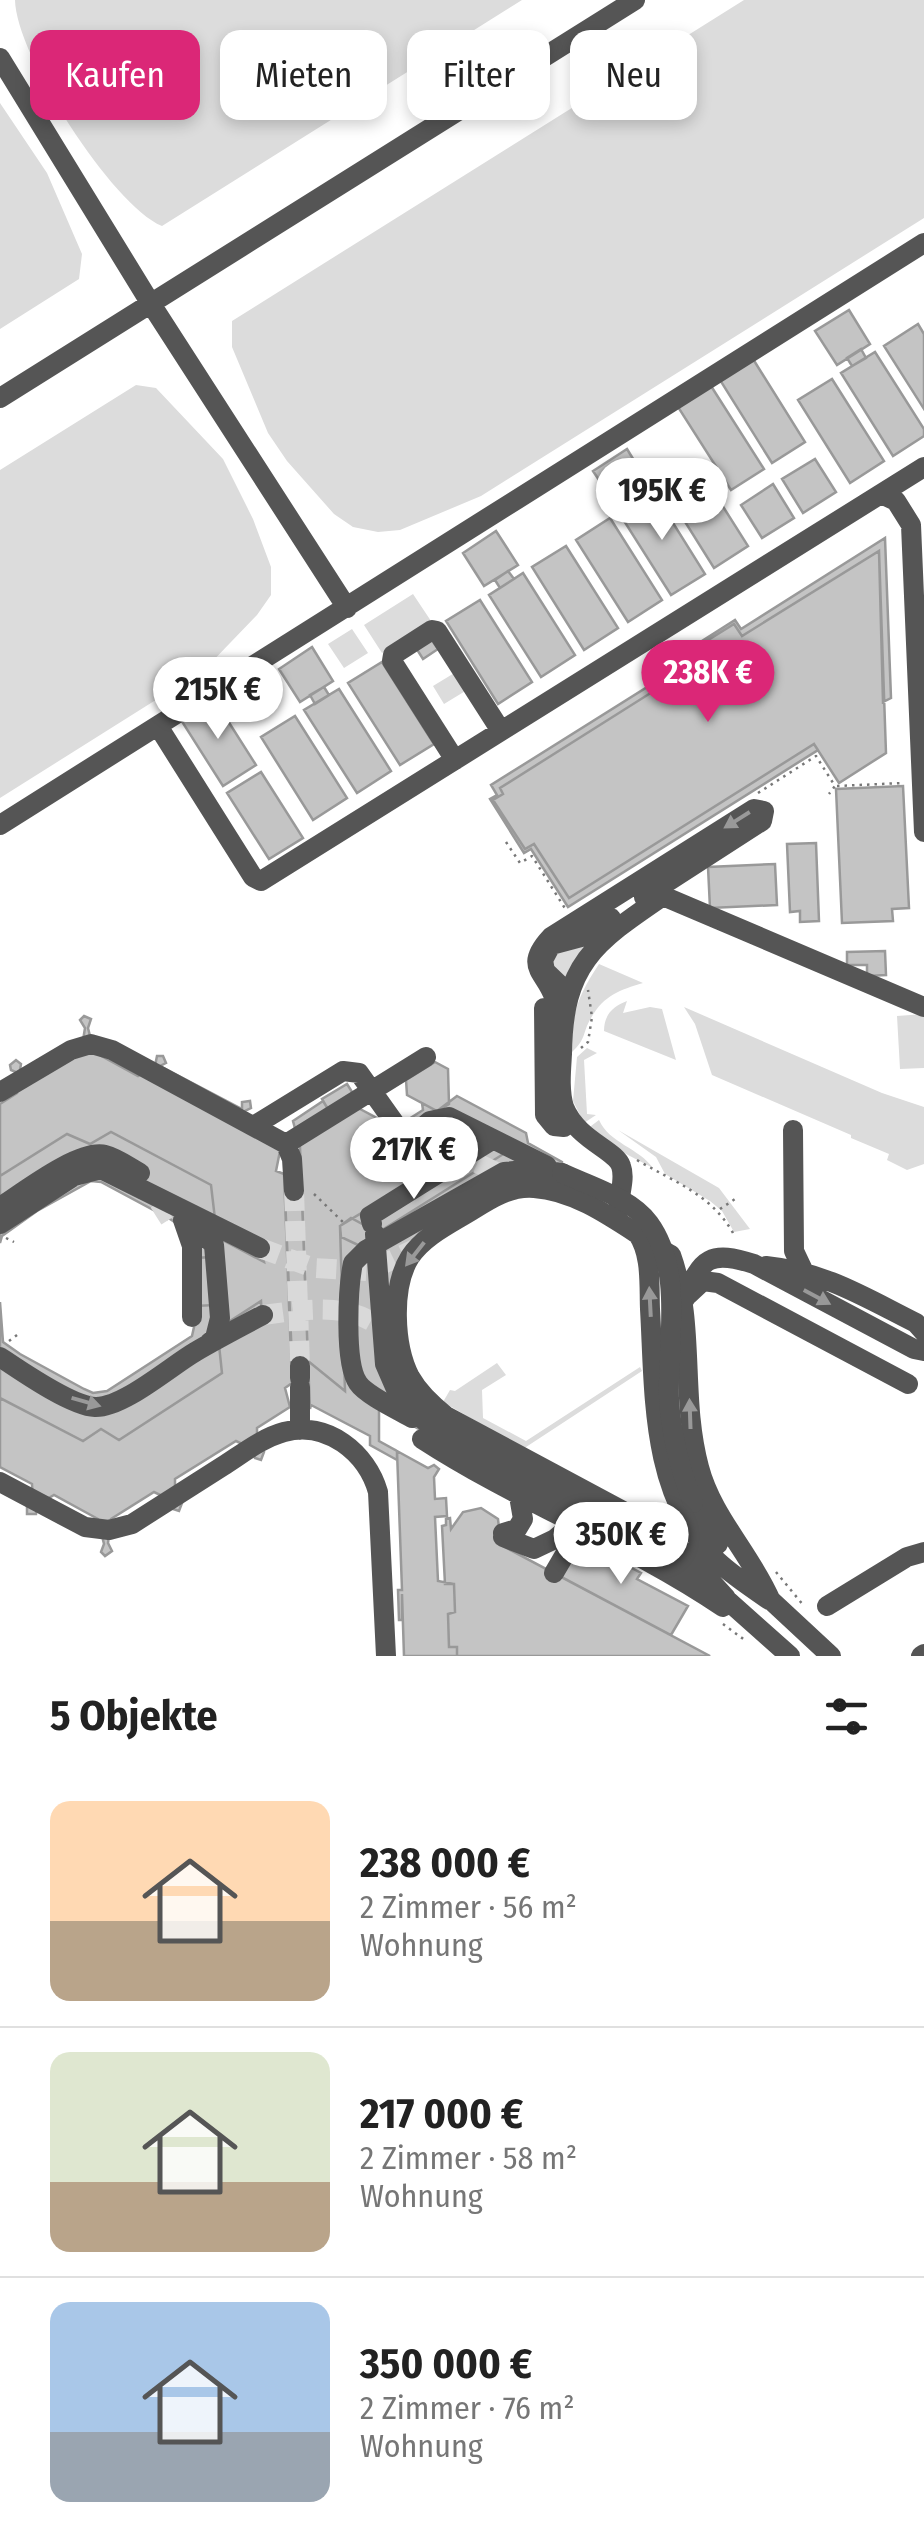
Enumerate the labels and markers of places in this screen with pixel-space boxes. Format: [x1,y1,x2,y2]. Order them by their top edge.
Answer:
pin: 195K € [581,458,743,543]
pin: 238K € [627,640,789,725]
pin: 215K € [137,657,299,742]
pin: 217K € [333,1117,495,1202]
pin: 350K € [540,1502,702,1587]

